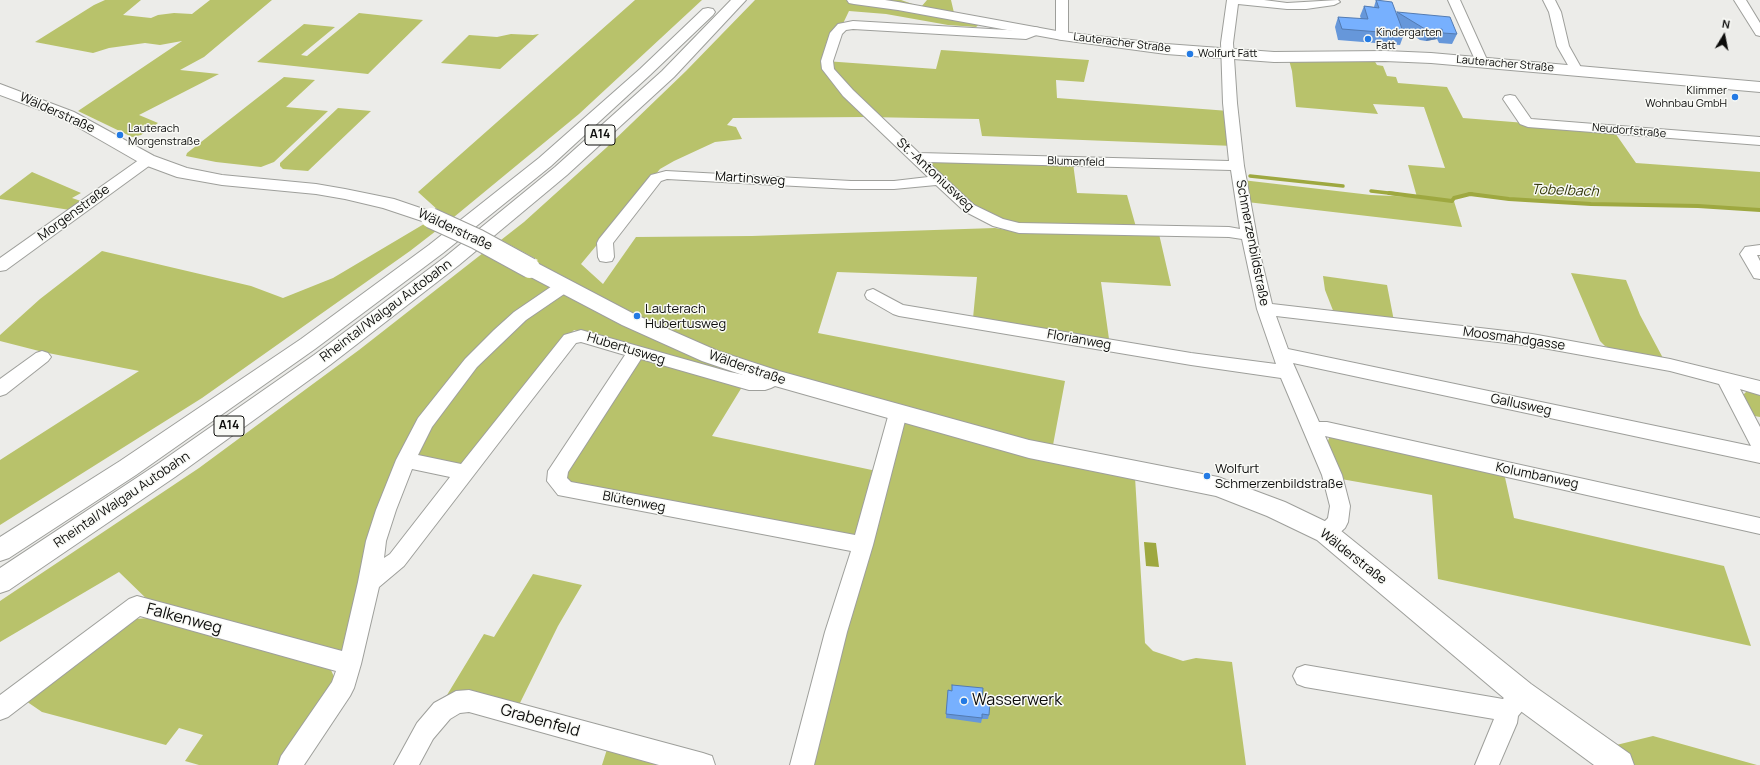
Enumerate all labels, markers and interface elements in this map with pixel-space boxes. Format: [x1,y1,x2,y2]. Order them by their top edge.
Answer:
north arrow [1704,16,1744,56]
text: N [1721,16,1731,32]
place label: Kindergarten Fatt [1376,26,1442,52]
street label: Lauteracher Straße [1073,30,1171,56]
marker: Kindergarten Fatt [1363,34,1373,44]
place label: Wolfurt Fatt [1198,47,1257,61]
marker: Wolfurt Fatt [1185,49,1195,59]
street label: Lauteracher Straße [1456,53,1554,75]
place label: Klimmer Wohnbau GmbH [1645,84,1727,110]
street label: Wälderstraße [17,89,97,137]
marker: Klimmer Wohnbau GmbH [1730,92,1740,102]
street label: Neudorfstraße [1591,121,1667,141]
place label: Lauterach Morgenstraße [128,122,200,148]
road number: A14 [585,125,615,145]
marker: Lauterach Morgenstraße [115,130,125,140]
street label: St.-Antoniusweg [893,135,977,215]
street label: Blumenfeld [1047,154,1105,170]
street label: Martinsweg [714,169,786,189]
street label: Schmerzenbildstraße [1232,179,1272,307]
water label: Tobelbach [1531,181,1599,201]
street label: Morgenstraße [35,182,113,244]
street label: Wälderstraße [415,206,495,254]
street label: Rheintal/Walgau Autobahn [317,256,455,366]
place label: Lauterach Hubertusweg [645,301,726,332]
marker: Lauterach Hubertusweg [632,311,642,321]
street label: Moosmahdgasse [1462,324,1566,354]
street label: Florianweg [1046,327,1112,353]
street label: Hubertusweg [585,330,667,368]
street label: Wälderstraße [706,348,788,388]
street label: Gallusweg [1489,391,1553,419]
road number: A14 [214,416,244,436]
street label: Rheintal/Walgau Autobahn [51,449,193,551]
street label: Kolumbanweg [1494,460,1580,492]
place label: Wolfurt Schmerzenbildstraße [1215,461,1343,492]
marker: Wolfurt Schmerzenbildstraße [1202,471,1212,481]
street label: Blütenweg [601,488,667,516]
street label: Wälderstraße [1316,526,1390,588]
street label: Falkenweg [144,600,224,638]
place label: Wasserwerk [972,691,1062,711]
marker: Wasserwerk [959,696,969,706]
street label: Grabenfeld [498,701,582,741]

